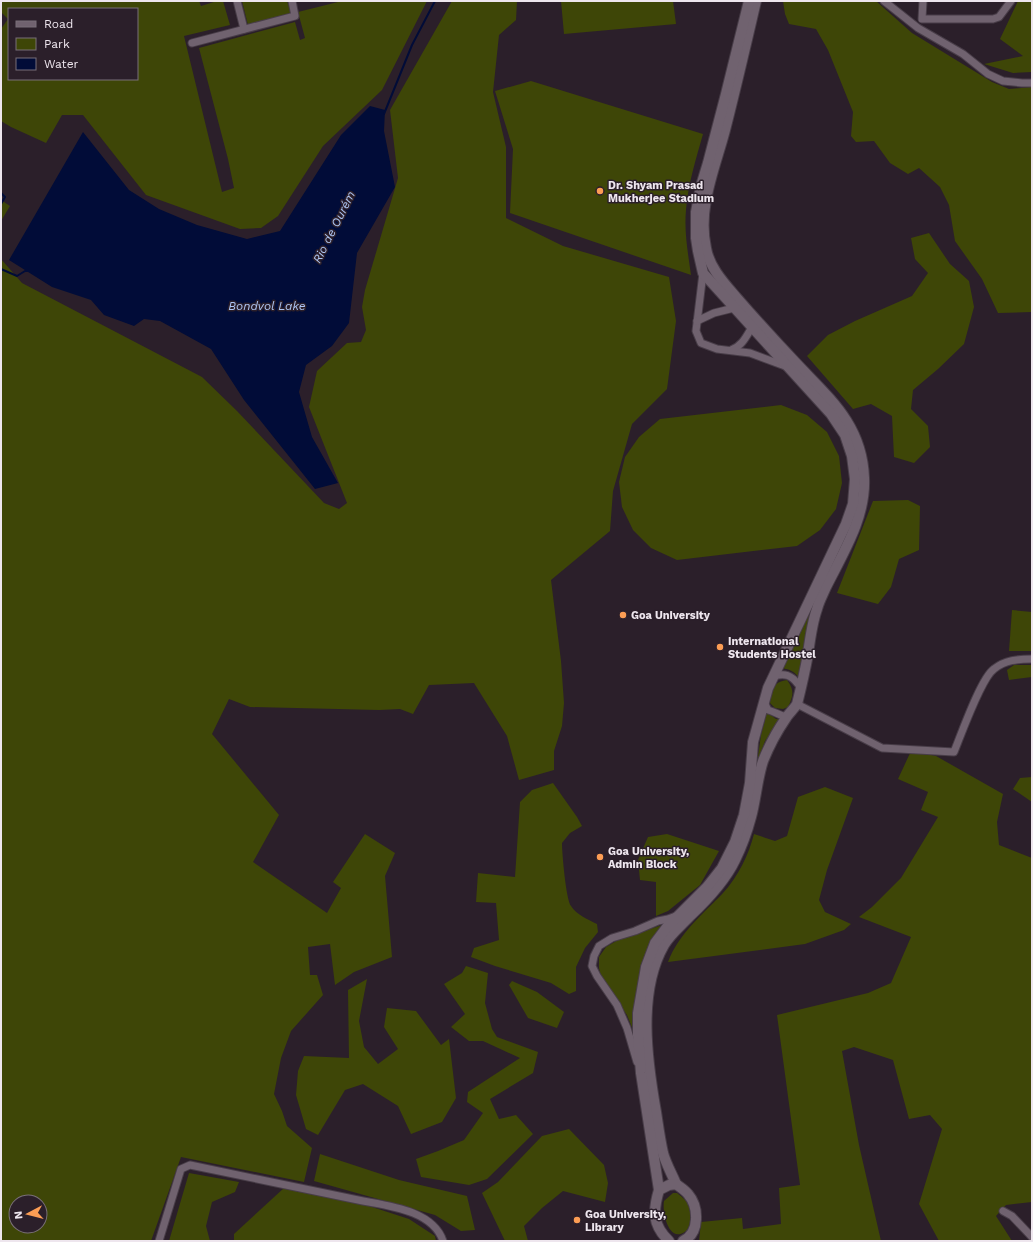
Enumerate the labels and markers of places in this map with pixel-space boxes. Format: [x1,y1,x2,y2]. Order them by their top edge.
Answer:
place label: Dr. Shyam Prasad Mukherjee Stadium [608,179,714,205]
marker: Dr. Shyam Prasad Mukherjee Stadium [595,186,605,196]
place label: Goa University [631,609,711,622]
marker: Goa University [618,610,628,620]
place label: International Students Hostel [728,635,816,661]
marker: International Students Hostel [715,642,725,652]
place label: Goa University, Admin Block [608,845,689,871]
marker: Goa University, Admin Block [595,852,605,862]
place label: Goa University, Library [585,1208,666,1234]
marker: Goa University, Library [572,1215,582,1225]

